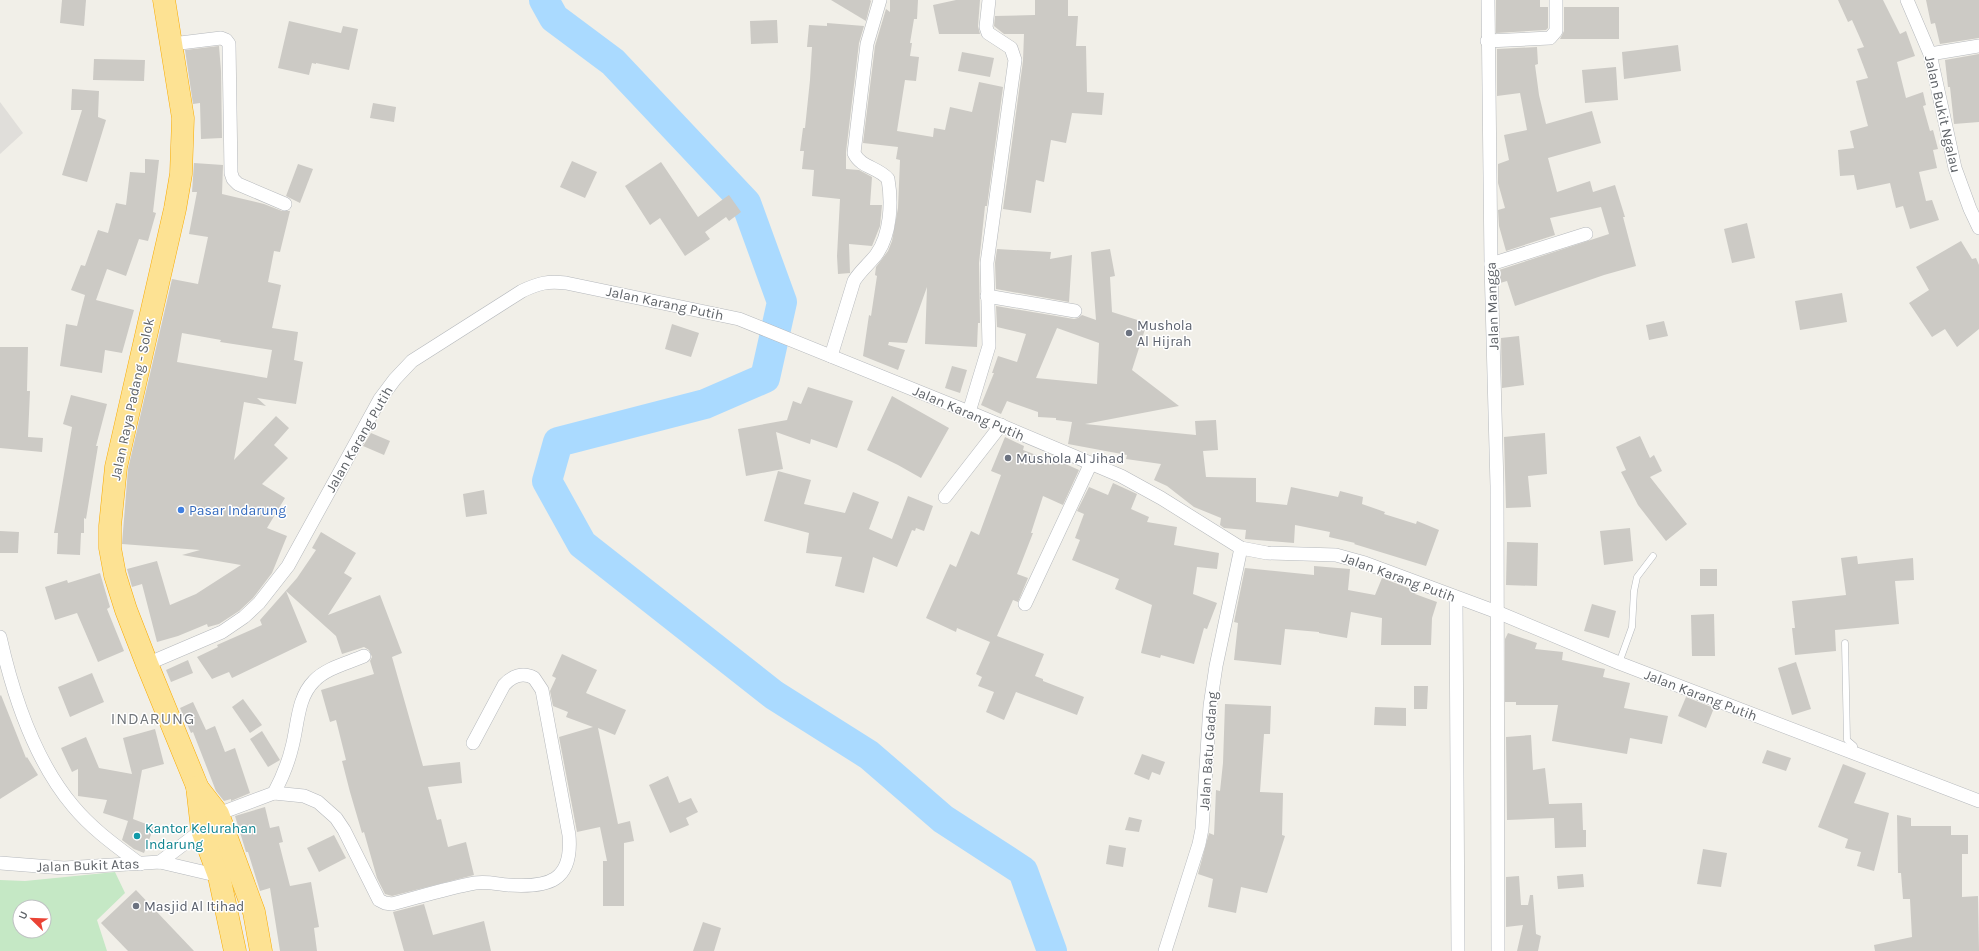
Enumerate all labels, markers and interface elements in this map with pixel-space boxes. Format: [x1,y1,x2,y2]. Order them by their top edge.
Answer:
street label: Jalan Bukit Ngalau [1921,54,1964,174]
street label: Jalan Mangga [1482,262,1503,350]
street label: Jalan Karang Putih [605,283,725,324]
street label: Jalan Raya Padang - Solok [107,316,158,482]
place label: Mushola Al Hijrah [1137,317,1192,350]
marker: Mushola Al Hijrah [1124,328,1134,338]
street label: Jalan Karang Putih [910,382,1027,445]
street label: Jalan Karang Putih [322,383,397,495]
place label: Mushola Al Jihad [1016,450,1124,467]
marker: Mushola Al Jihad [1003,453,1013,463]
place label: Pasar Indarung [189,502,286,519]
marker: Pasar Indarung [176,505,186,515]
street label: Jalan Karang Putih [1340,549,1458,606]
street label: Jalan Karang Putih [1642,666,1760,725]
street label: Jalan Batu Gadang [1196,691,1221,811]
district label: INDARUNG [111,709,195,728]
place label: Kantor Kelurahan Indarung [145,820,256,853]
marker: Kantor Kelurahan Indarung [132,831,142,841]
street label: Jalan Bukit Atas [36,855,140,876]
place label: Masjid Al Itihad [144,898,244,915]
north arrow [12,899,52,939]
marker: Masjid Al Itihad [131,901,141,911]
text: U [16,909,31,921]

